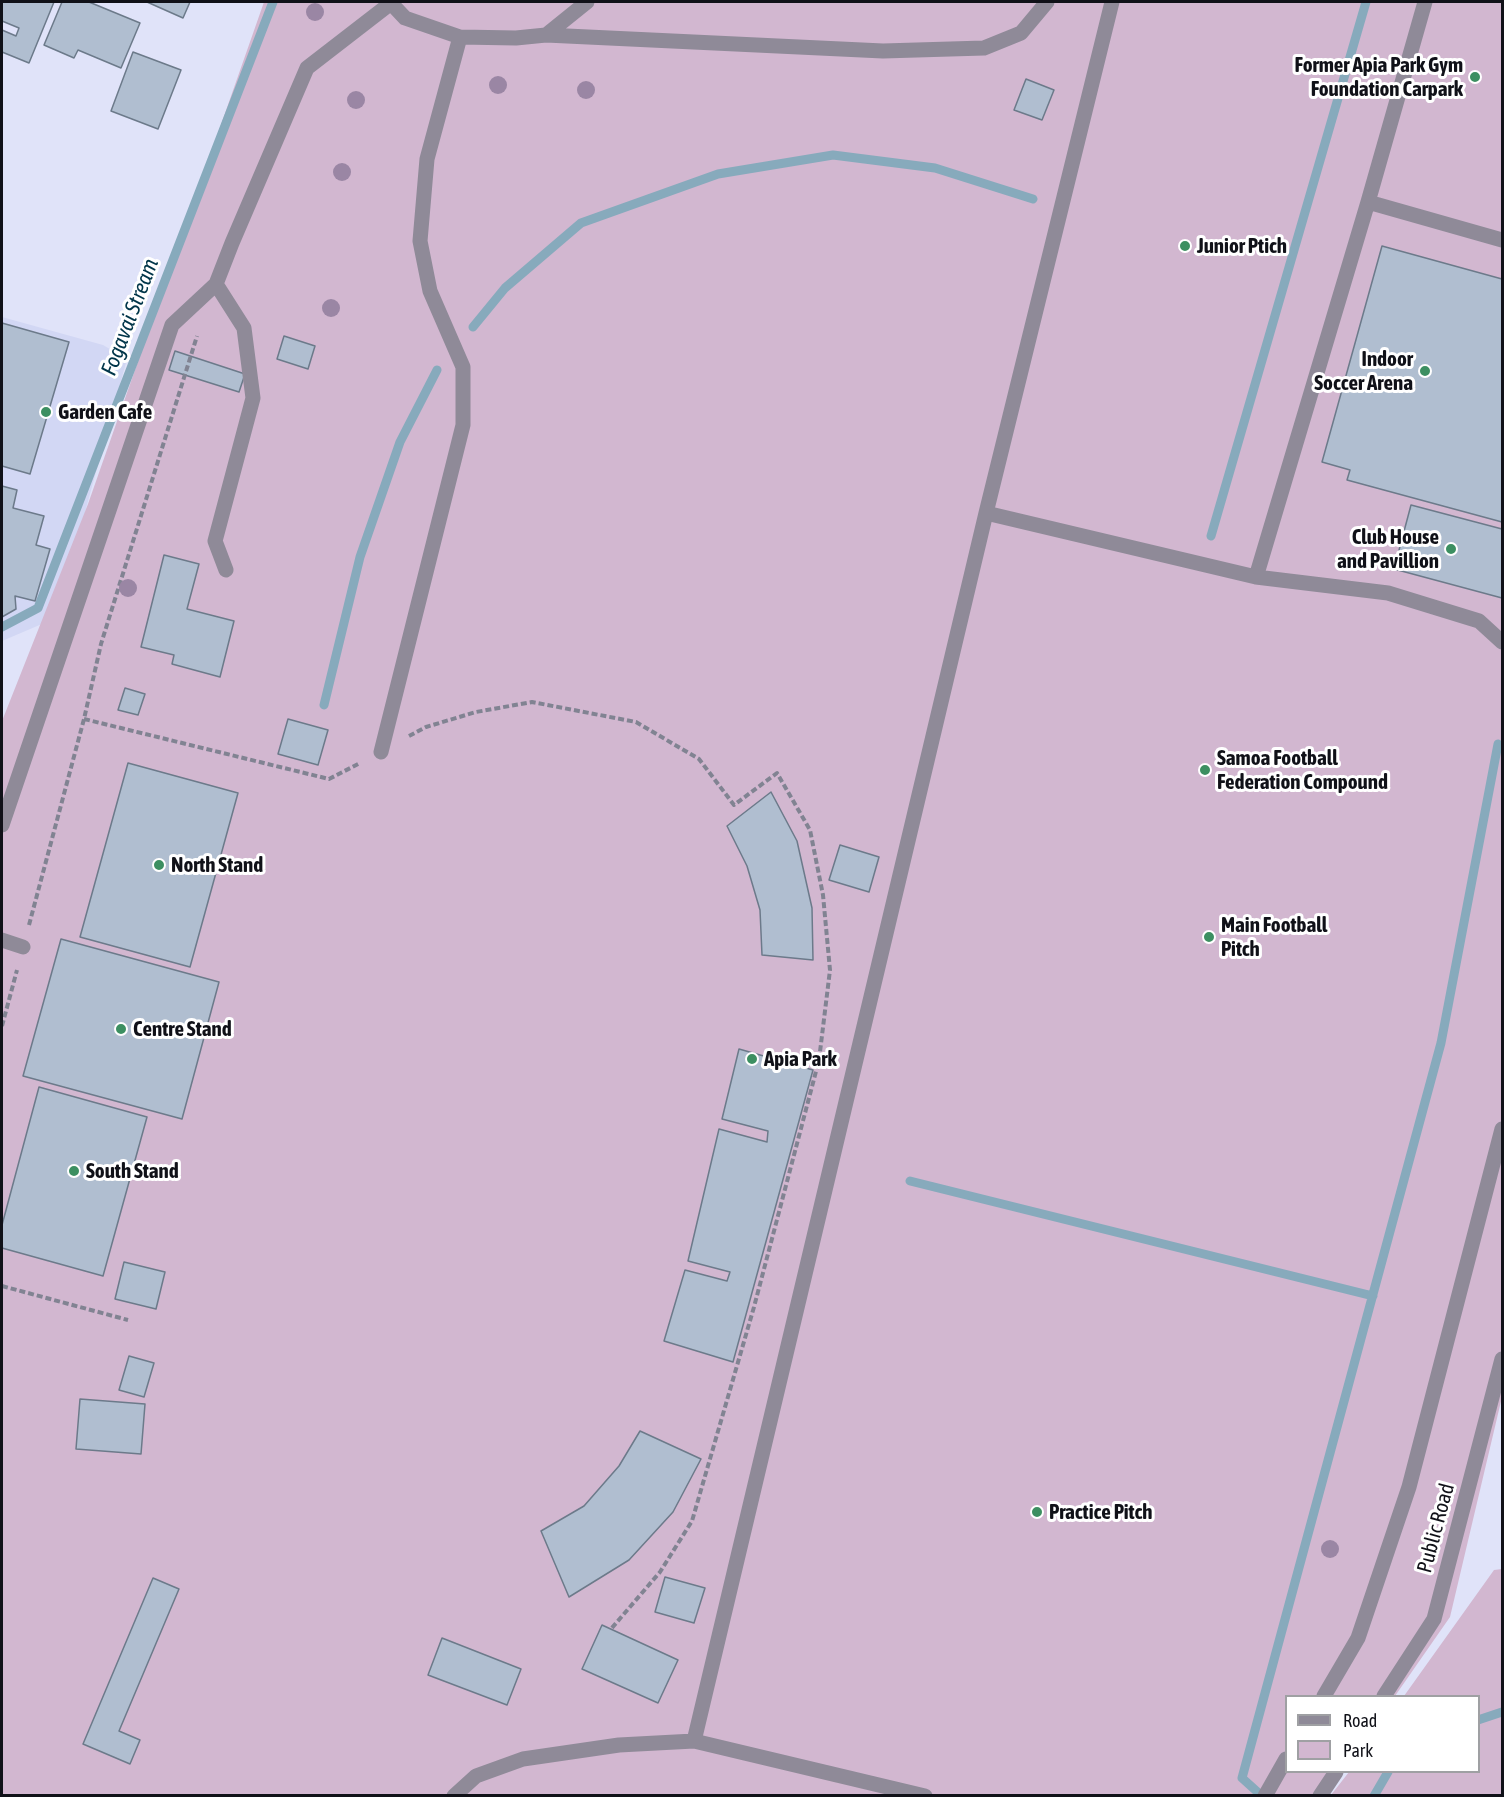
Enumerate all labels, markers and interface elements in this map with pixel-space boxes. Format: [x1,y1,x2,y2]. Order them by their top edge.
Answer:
place label: Former Apia Park Gym Foundation Carpark [1295,52,1463,102]
marker: Former Apia Park Gym Foundation Carpark [1468,70,1482,84]
place label: Junior Ptich [1197,233,1287,259]
marker: Junior Ptich [1178,239,1192,253]
water label: Fogavai Stream [96,255,164,379]
place label: Indoor Soccer Arena [1314,346,1413,396]
marker: Indoor Soccer Arena [1418,364,1432,378]
place label: Garden Cafe [58,399,152,425]
marker: Garden Cafe [39,405,53,419]
place label: Club House and Pavillion [1337,524,1439,574]
marker: Club House and Pavillion [1444,542,1458,556]
place label: Samoa Football Federation Compound [1217,745,1388,795]
marker: Samoa Football Federation Compound [1198,763,1212,777]
place label: North Stand [171,852,263,878]
marker: North Stand [152,858,166,872]
place label: Main Football Pitch [1221,912,1327,962]
marker: Main Football Pitch [1202,930,1216,944]
place label: Centre Stand [133,1016,232,1042]
marker: Centre Stand [114,1022,128,1036]
place label: Apia Park [764,1046,837,1072]
marker: Apia Park [745,1052,759,1066]
place label: South Stand [86,1158,179,1184]
marker: South Stand [67,1164,81,1178]
street label: Public Road [1412,1481,1460,1575]
place label: Practice Pitch [1049,1499,1152,1525]
marker: Practice Pitch [1030,1505,1044,1519]
legend [1285,1695,1480,1773]
text: Road [1343,1710,1377,1731]
text: Park [1343,1740,1373,1761]

